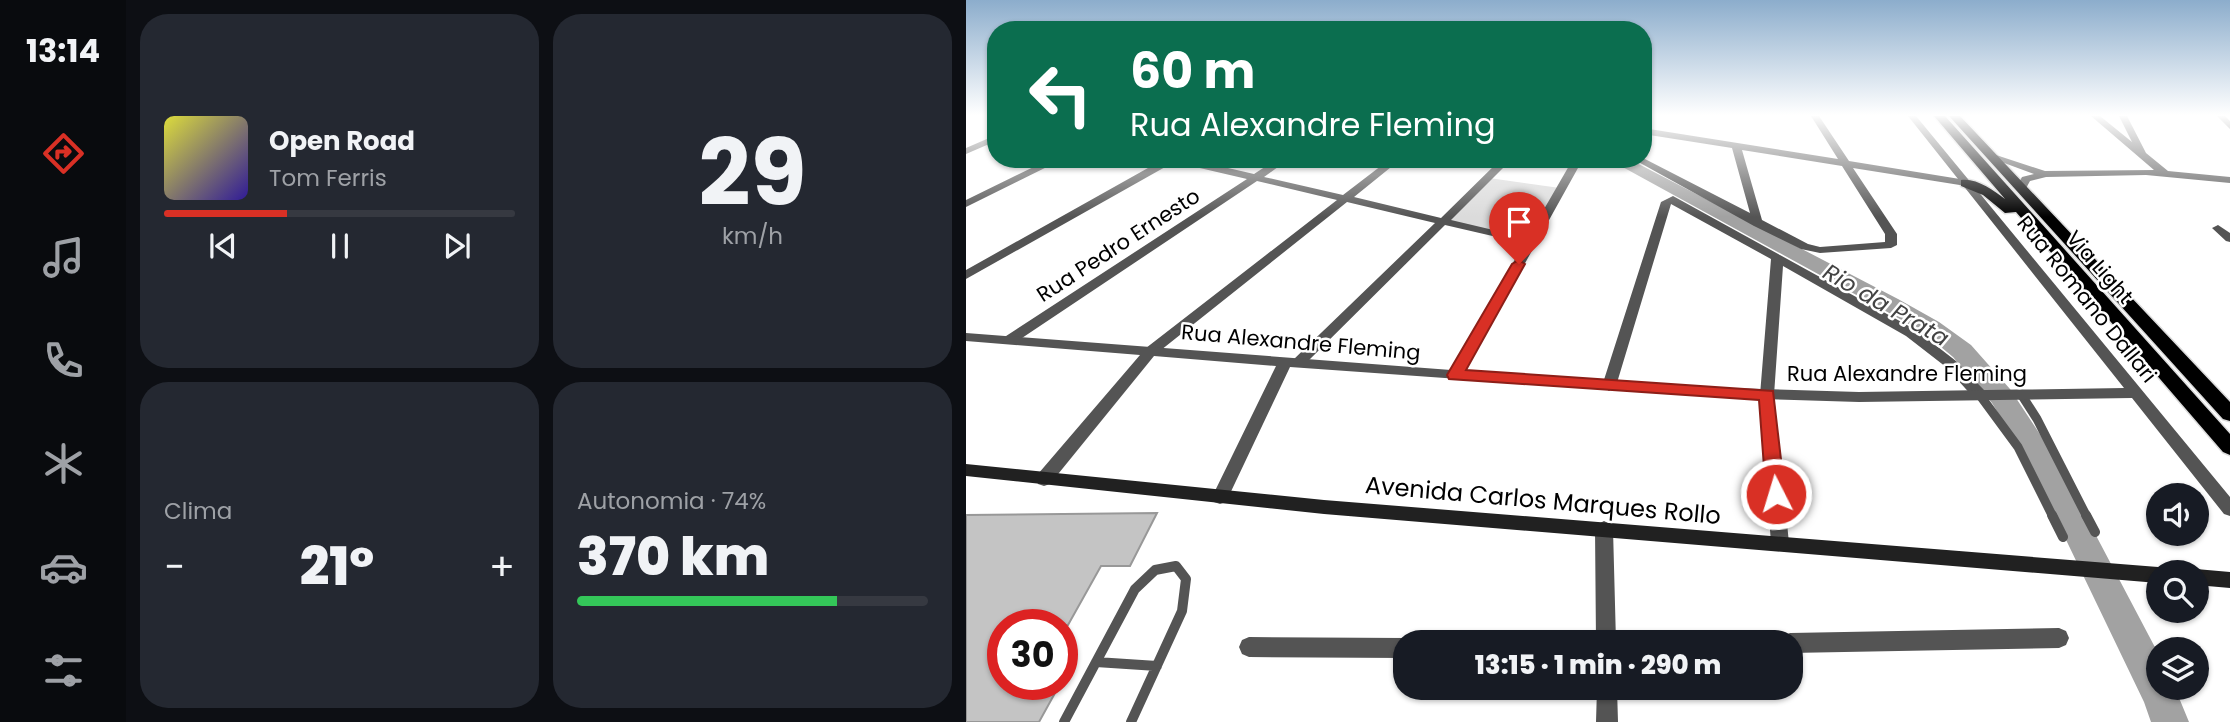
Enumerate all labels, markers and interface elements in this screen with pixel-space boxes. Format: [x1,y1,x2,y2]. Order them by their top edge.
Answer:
text: 13:14 [26,28,100,73]
text: 60 m [1130,37,1255,105]
icon: left [1015,49,1106,140]
text: Rua Alexandre Fleming [1130,102,1496,147]
text: 29 [699,109,806,237]
text: Open Road [269,123,415,159]
icon: directions [39,129,88,178]
text: Tom Ferris [269,162,387,194]
street label: Rua Pedro Ernesto [1031,181,1205,309]
pin [1489,192,1549,264]
icon: arrive [1500,203,1538,241]
street label: Rua Romano Dallari [2011,209,2163,389]
text: km/h [722,220,783,252]
street label: Via Light [2060,224,2140,310]
icon: previous [204,227,242,265]
icon: pause [321,227,359,265]
icon: next [438,227,476,265]
icon: music [39,233,88,282]
water label: Rio da Prata [1817,256,1955,354]
street label: Rua Alexandre Fleming [1180,317,1422,367]
icon: phone [39,336,88,385]
street label: Rua Alexandre Fleming [1787,359,2027,388]
icon: climate [39,439,88,488]
position arrow [1739,457,1813,531]
street label: Avenida Carlos Marques Rollo [1364,468,1722,532]
map controls [2146,483,2209,700]
button: sound [2146,483,2209,546]
text: Autonomia · 74% [577,485,766,517]
text: Clima [164,495,232,527]
text: 370 km [577,520,769,593]
text: 21° [300,530,374,603]
text: − [164,540,185,593]
text: + [489,540,515,593]
icon: car [39,543,88,592]
button: search [2146,560,2209,623]
speed limit sign: 30 [987,609,1078,700]
button: layers [2146,637,2209,700]
icon: filters [39,646,88,695]
text: 13:15 · 1 min · 290 m [1475,647,1721,683]

